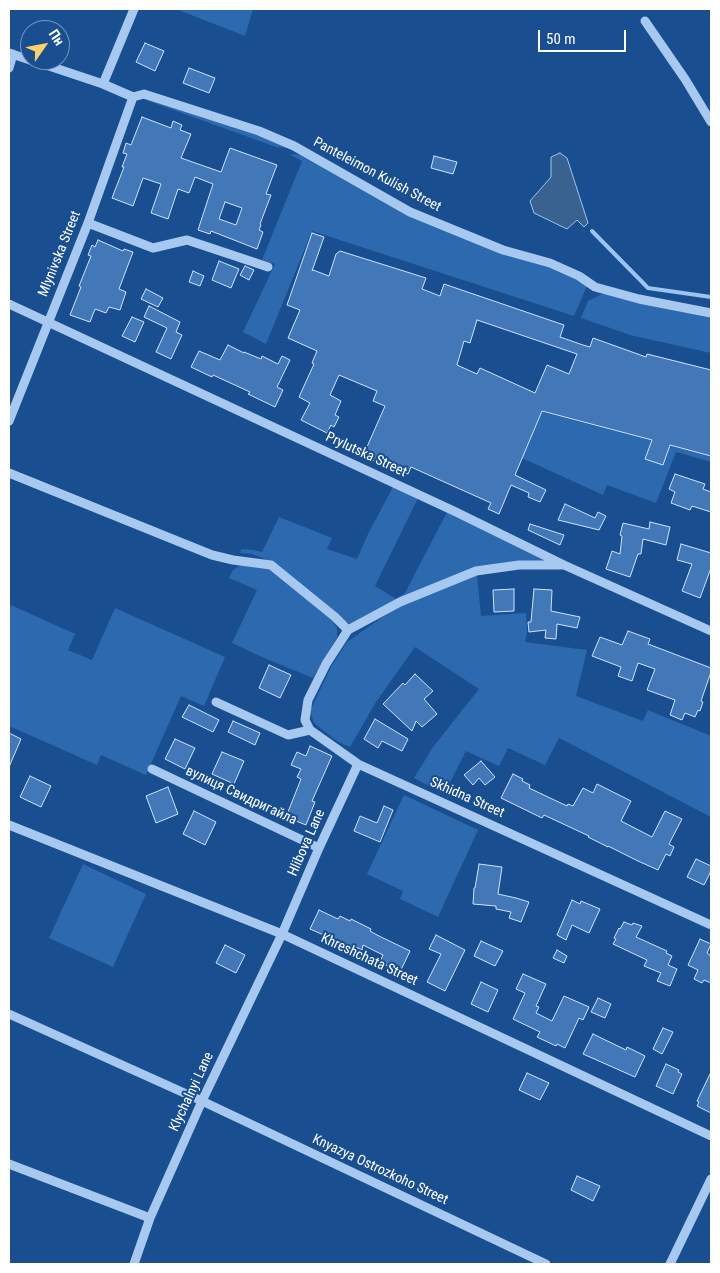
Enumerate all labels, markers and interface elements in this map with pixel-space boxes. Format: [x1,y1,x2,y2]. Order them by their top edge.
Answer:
north arrow [20,20,70,70]
scale bar [540,20,628,52]
text: Пн [46,26,68,48]
text: 50 m [546,30,576,48]
street label: Panteleimon Kulish Street [310,134,444,216]
street label: Mlynivska Street [35,209,85,299]
street label: Prylutska Street [323,429,409,481]
street label: вулиця Свидригайла [183,763,299,829]
street label: Skhidna Street [427,774,507,822]
street label: Hlibova Lane [285,807,329,879]
street label: Khreshchata Street [318,930,420,990]
street label: Klychalnyi Lane [166,1050,218,1134]
street label: Knyazya Ostrozkoho Street [309,1131,451,1209]

